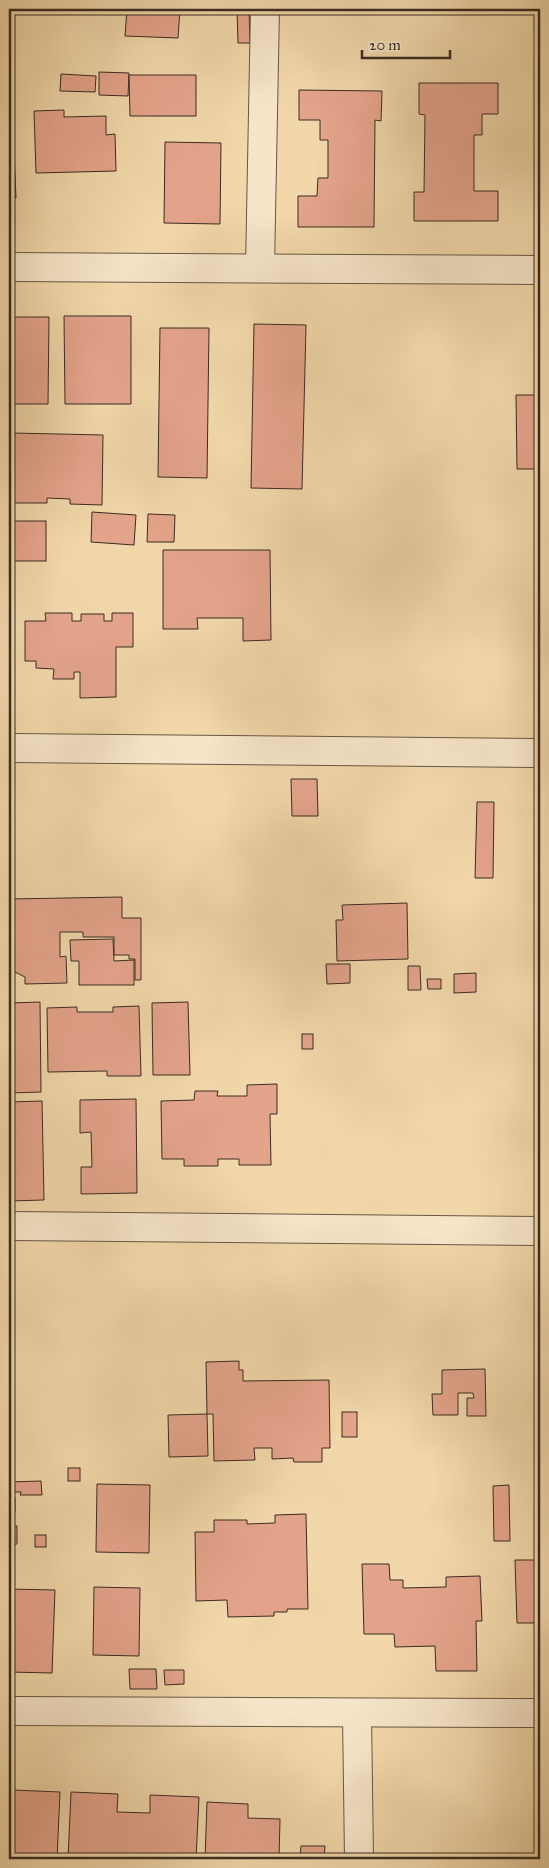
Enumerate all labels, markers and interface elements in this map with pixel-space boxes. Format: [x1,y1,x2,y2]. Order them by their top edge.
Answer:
scale bar [362,28,449,60]
text: 20 m [369,36,401,54]

